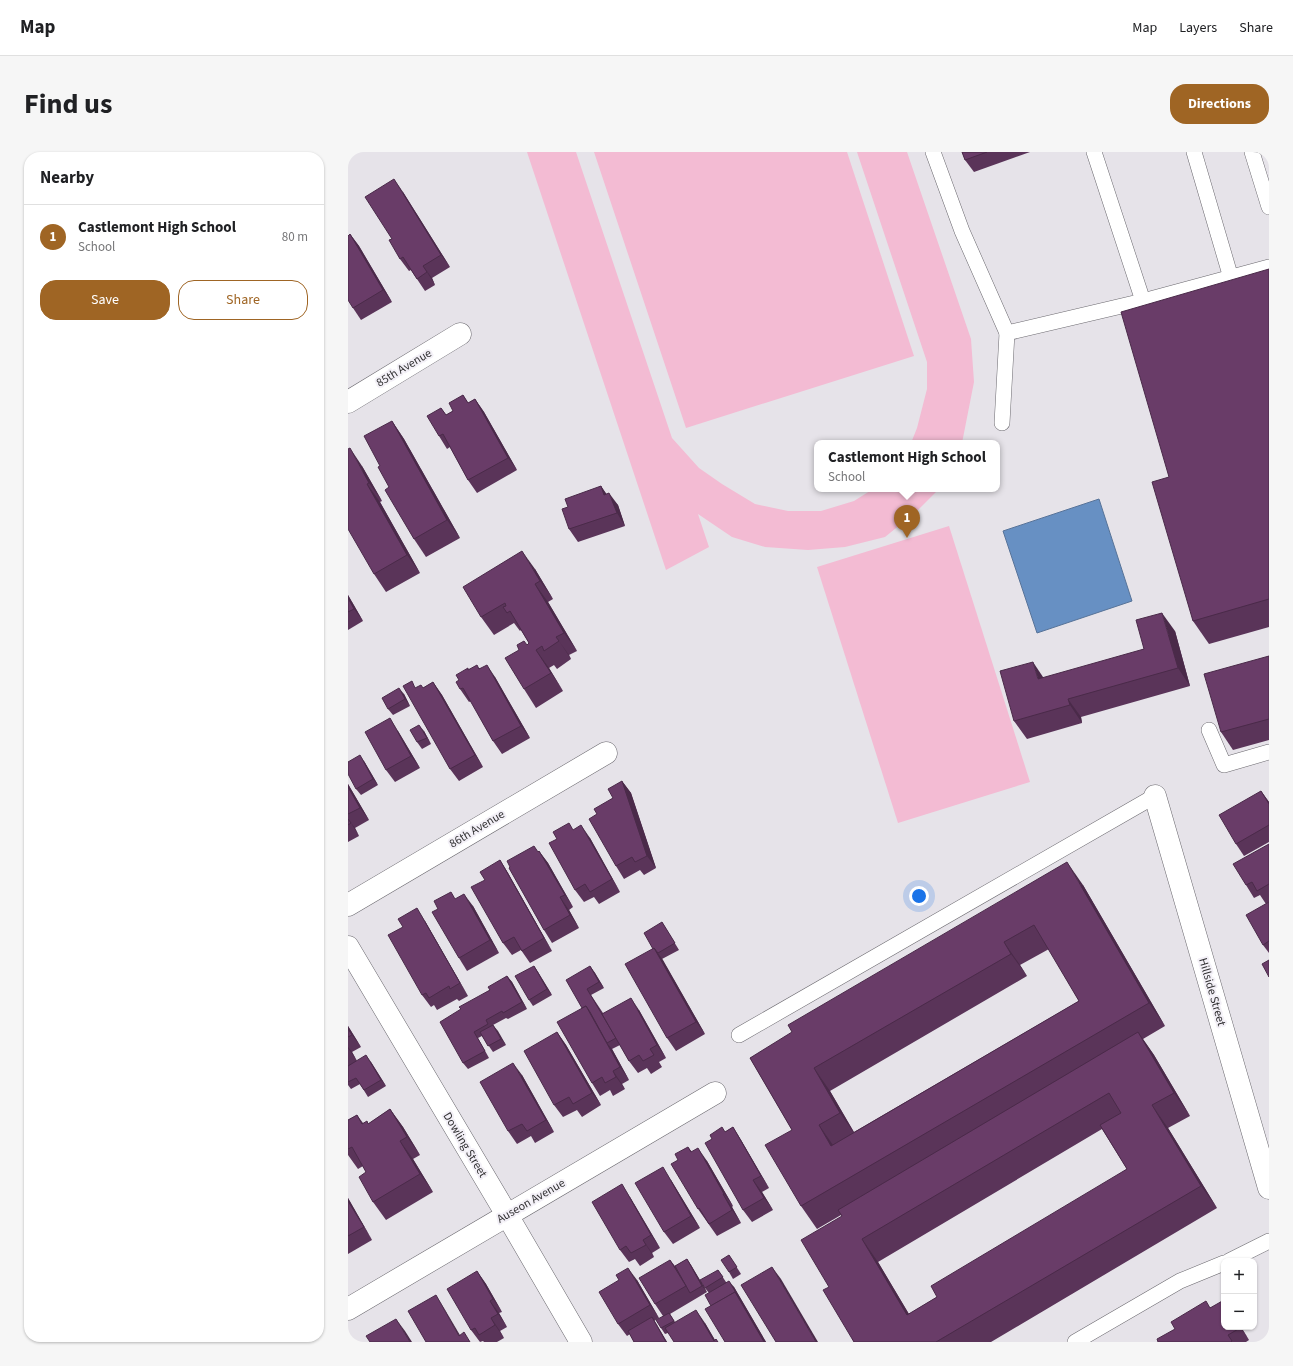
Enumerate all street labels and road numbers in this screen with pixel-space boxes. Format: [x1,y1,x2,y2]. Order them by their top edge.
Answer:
street label: 85th Avenue [373,345,435,391]
street label: 86th Avenue [446,806,508,852]
street label: Hillside Street [1194,956,1230,1028]
street label: Dowling Street [439,1109,491,1181]
street label: Auseon Avenue [494,1175,568,1227]

